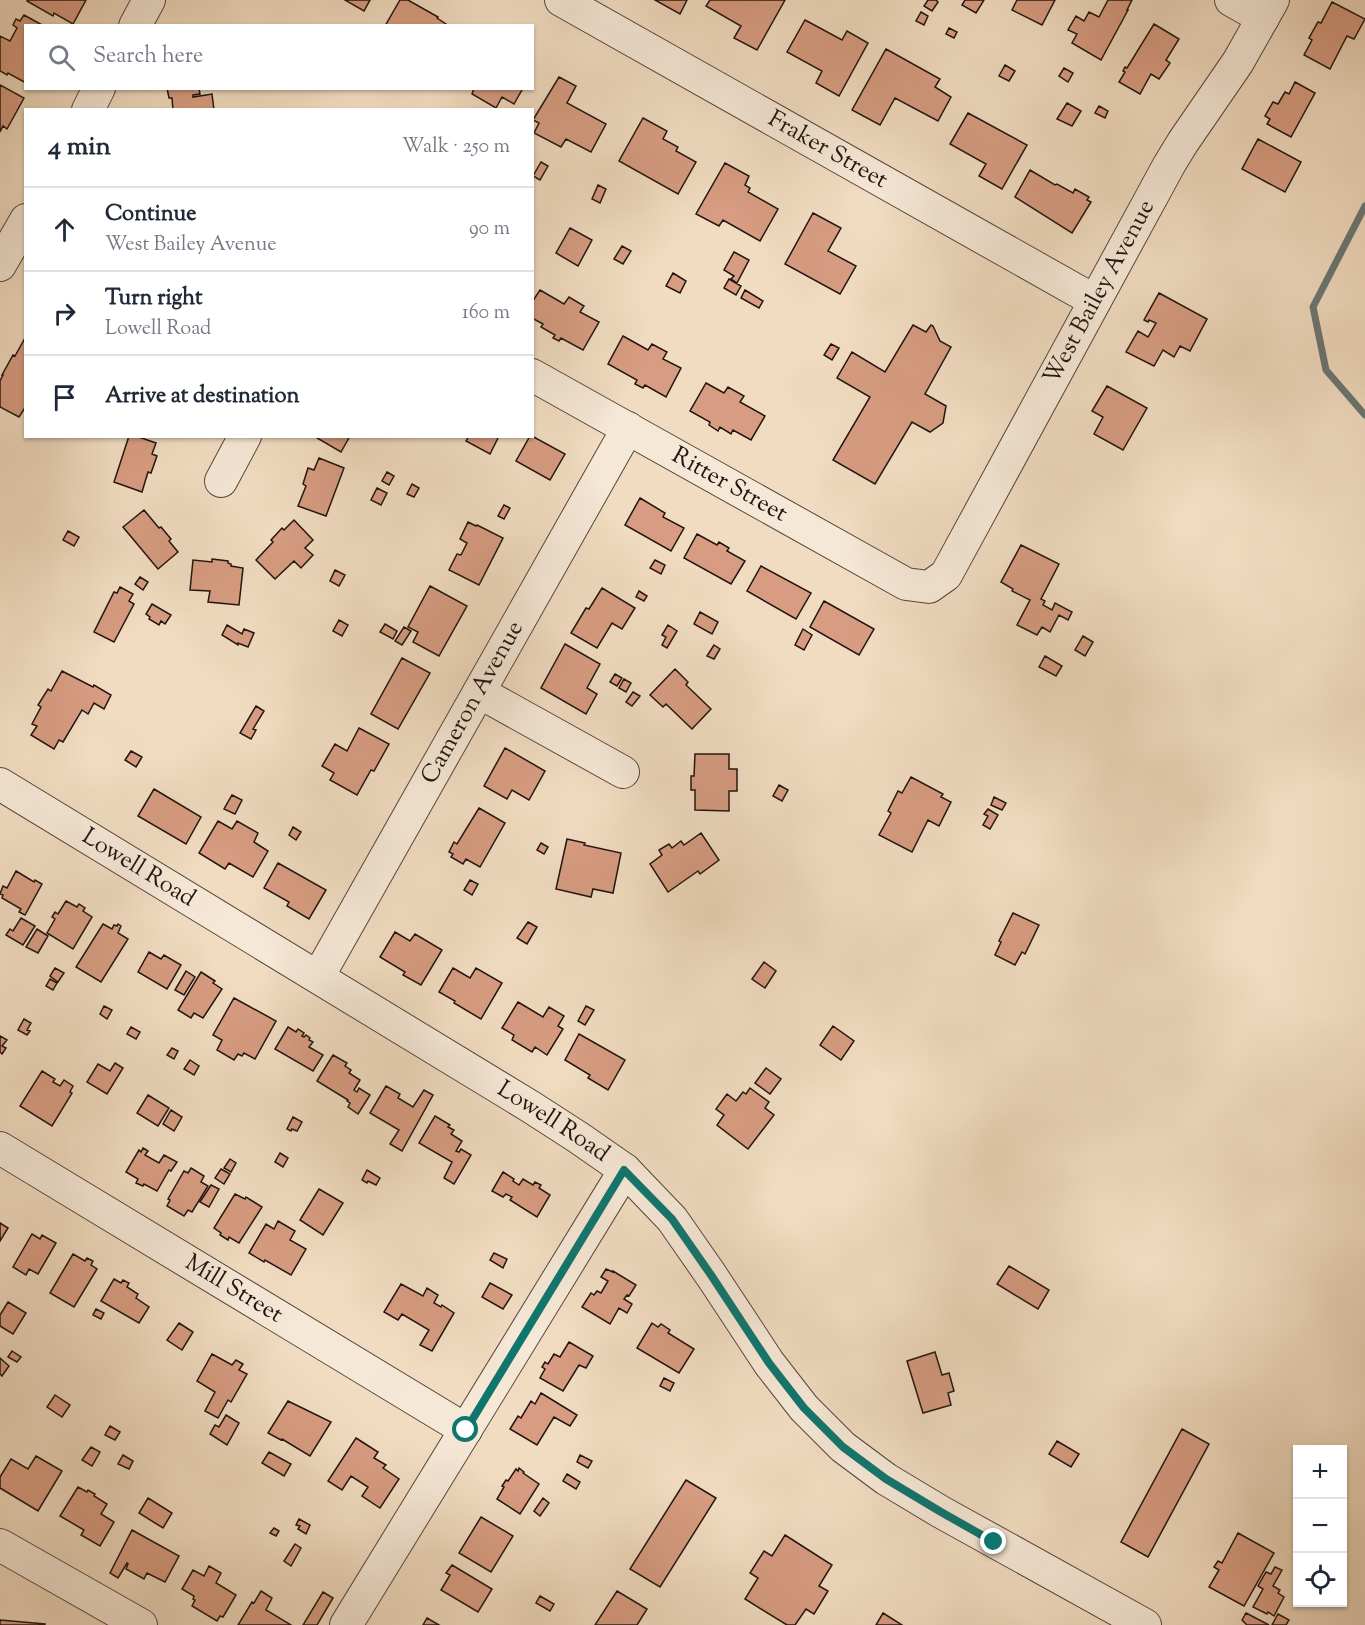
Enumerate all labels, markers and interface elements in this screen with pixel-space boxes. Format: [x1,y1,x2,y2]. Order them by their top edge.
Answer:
search box [24,24,534,90]
icon: search [45,41,78,74]
text: Search here [93,41,203,73]
street label: Fraker Street [761,103,894,198]
text: 4 min [48,129,111,166]
text: Walk · 250 m [402,133,510,162]
street label: West Bailey Avenue [1036,194,1164,391]
text: Continue [105,199,196,231]
icon: ahead [48,213,81,246]
text: 90 m [469,215,510,244]
text: West Bailey Avenue [105,231,276,260]
text: Turn right [105,283,202,315]
icon: right [48,297,81,330]
text: 160 m [462,299,510,328]
text: Lowell Road [105,315,211,344]
icon: arrive [48,381,81,414]
text: Arrive at destination [105,381,300,413]
street label: Ritter Street [665,439,793,531]
street label: Cameron Avenue [413,615,533,791]
street label: Lowell Road [75,820,202,916]
street label: Lowell Road [490,1073,616,1171]
street label: Mill Street [178,1246,289,1332]
route start [452,1416,478,1442]
map controls [1293,1445,1347,1607]
button: + [1293,1445,1347,1499]
button: − [1293,1499,1347,1553]
route end [980,1528,1006,1554]
button: locate [1293,1553,1347,1607]

